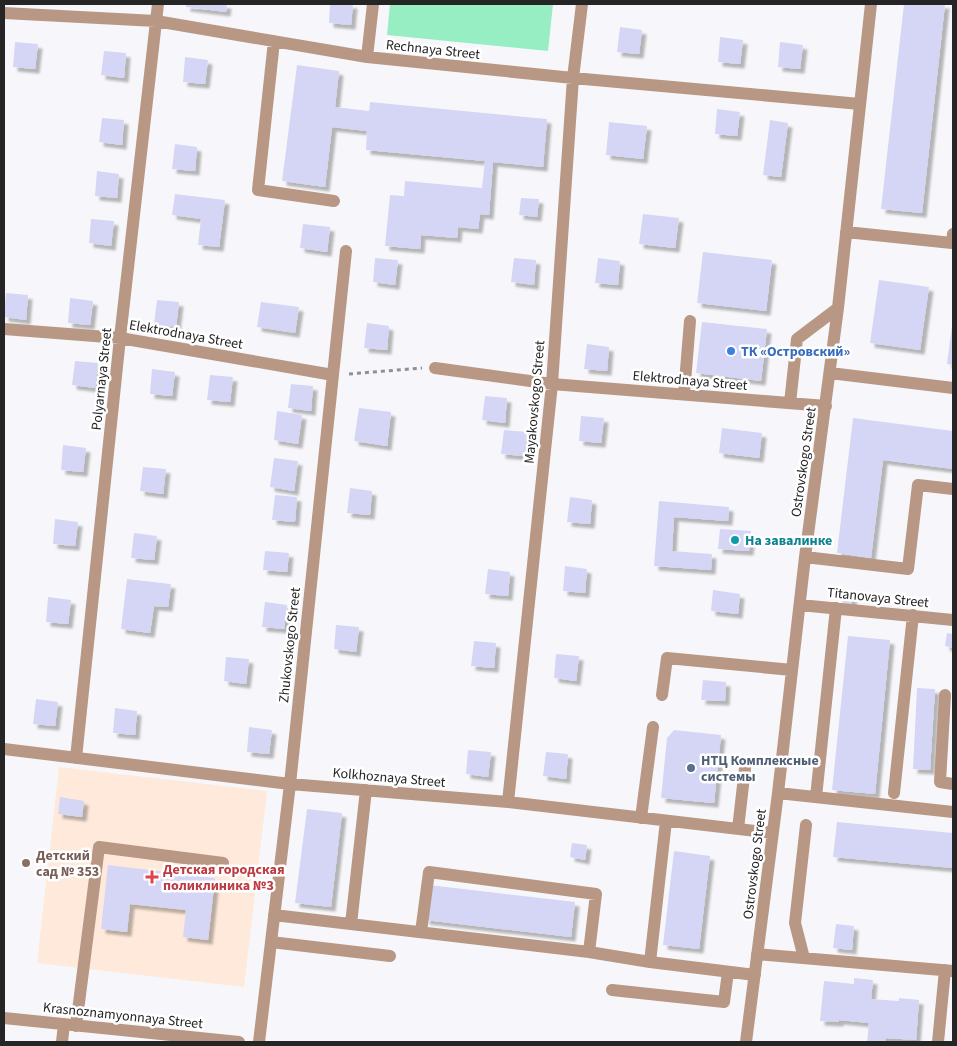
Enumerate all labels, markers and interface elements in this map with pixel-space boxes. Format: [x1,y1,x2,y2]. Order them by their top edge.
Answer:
street label: Rechnaya Street [385,35,481,65]
street label: Elektrodnaya Street [127,315,245,355]
street label: Polyarnaya Street [87,327,117,431]
street label: Mayakovskogo Street [520,339,550,465]
place label: ТК «Островский» [741,342,850,362]
marker: ТК «Островский» [725,345,737,357]
street label: Elektrodnaya Street [632,366,748,396]
street label: Ostrovskogo Street [786,406,822,518]
place label: На завалинке [745,531,832,551]
marker: На завалинке [729,534,741,546]
street label: Titanovaya Street [826,583,930,613]
street label: Zhukovskogo Street [274,586,306,704]
place label: НТЦ Комплексные системы [701,751,819,787]
marker: НТЦ Комплексные системы [685,762,697,774]
street label: Kolkhoznaya Street [332,763,446,793]
street label: Ostrovskogo Street [738,808,772,920]
place label: Детский сад № 353 [36,846,99,882]
marker: Детский сад № 353 [20,857,32,869]
place label: Детская городская поликлиника №3 [163,860,285,896]
marker: Детская городская поликлиника №3 [145,870,159,884]
street label: Krasnoznamyonnaya Street [42,998,204,1034]

